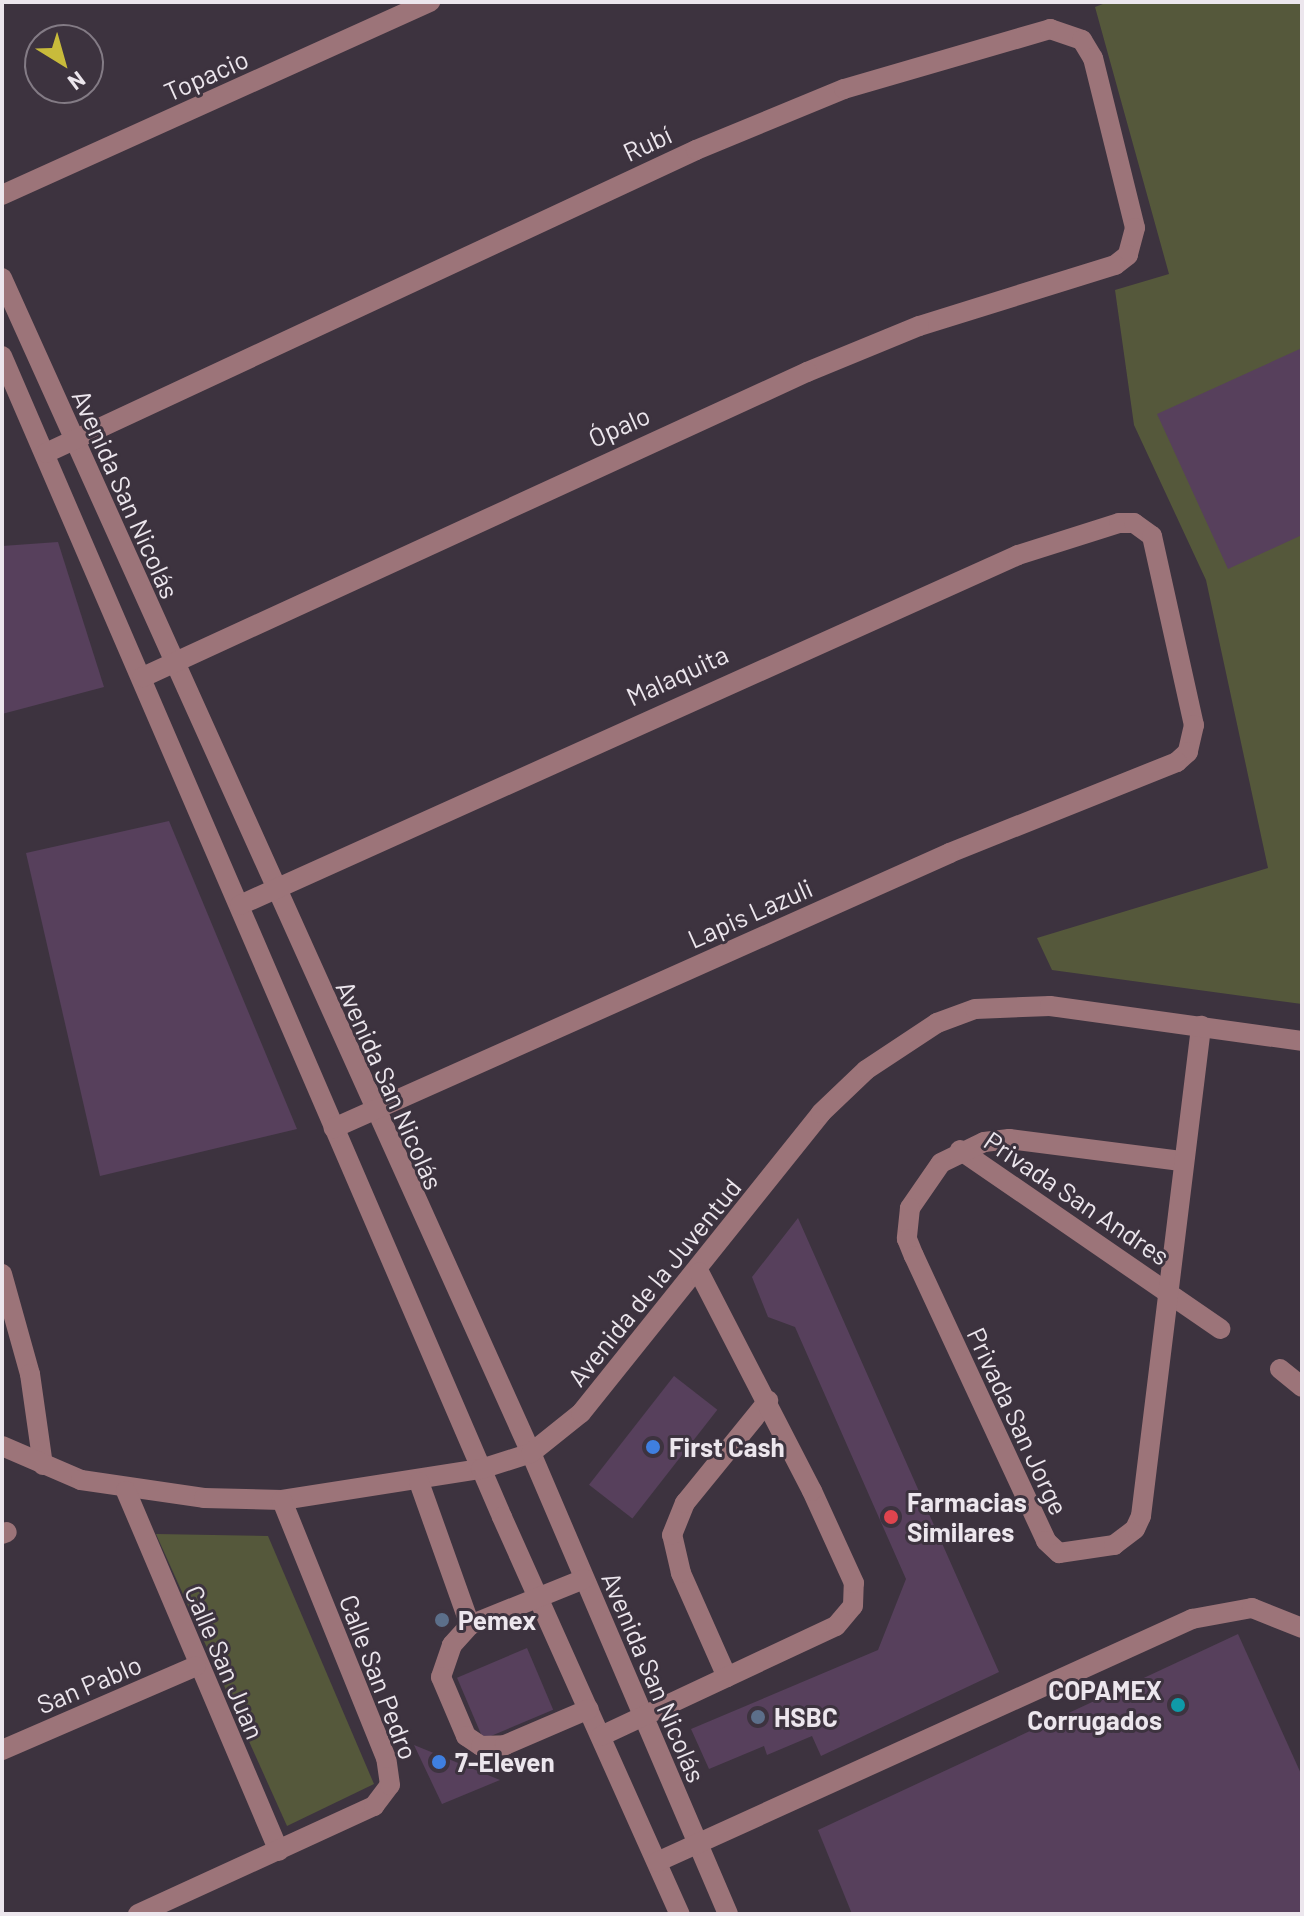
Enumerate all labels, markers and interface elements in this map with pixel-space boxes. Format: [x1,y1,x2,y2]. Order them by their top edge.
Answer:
north arrow [24,24,104,104]
street label: Topacio [159,43,253,107]
text: N [64,67,91,96]
street label: Rubí [618,118,676,168]
street label: Avenida San Nicolás [66,385,186,603]
street label: Ópalo [583,399,655,453]
street label: Malaquita [621,638,733,712]
street label: Lapis Lazuli [683,872,817,954]
street label: Avenida San Nicolás [330,976,450,1194]
street label: Privada San Andres [979,1125,1175,1271]
street label: Avenida de la Juventud [561,1172,747,1392]
street label: Privada San Jorge [961,1322,1075,1520]
place label: First Cash [669,1431,785,1463]
marker: First Cash [644,1438,662,1456]
place label: Farmacias Similares [907,1486,1027,1548]
marker: Farmacias Similares [882,1508,900,1526]
street label: Avenida San Nicolás [596,1567,712,1787]
street label: Calle San Juan [179,1581,271,1743]
street label: Calle San Pedro [333,1590,425,1764]
place label: Pemex [458,1604,536,1636]
marker: Pemex [433,1611,451,1629]
street label: San Pablo [32,1648,146,1720]
place label: COPAMEX Corrugados [1027,1674,1162,1736]
marker: COPAMEX Corrugados [1169,1696,1187,1714]
place label: HSBC [774,1701,838,1733]
marker: HSBC [749,1708,767,1726]
place label: 7-Eleven [455,1746,555,1778]
marker: 7-Eleven [430,1753,448,1771]

